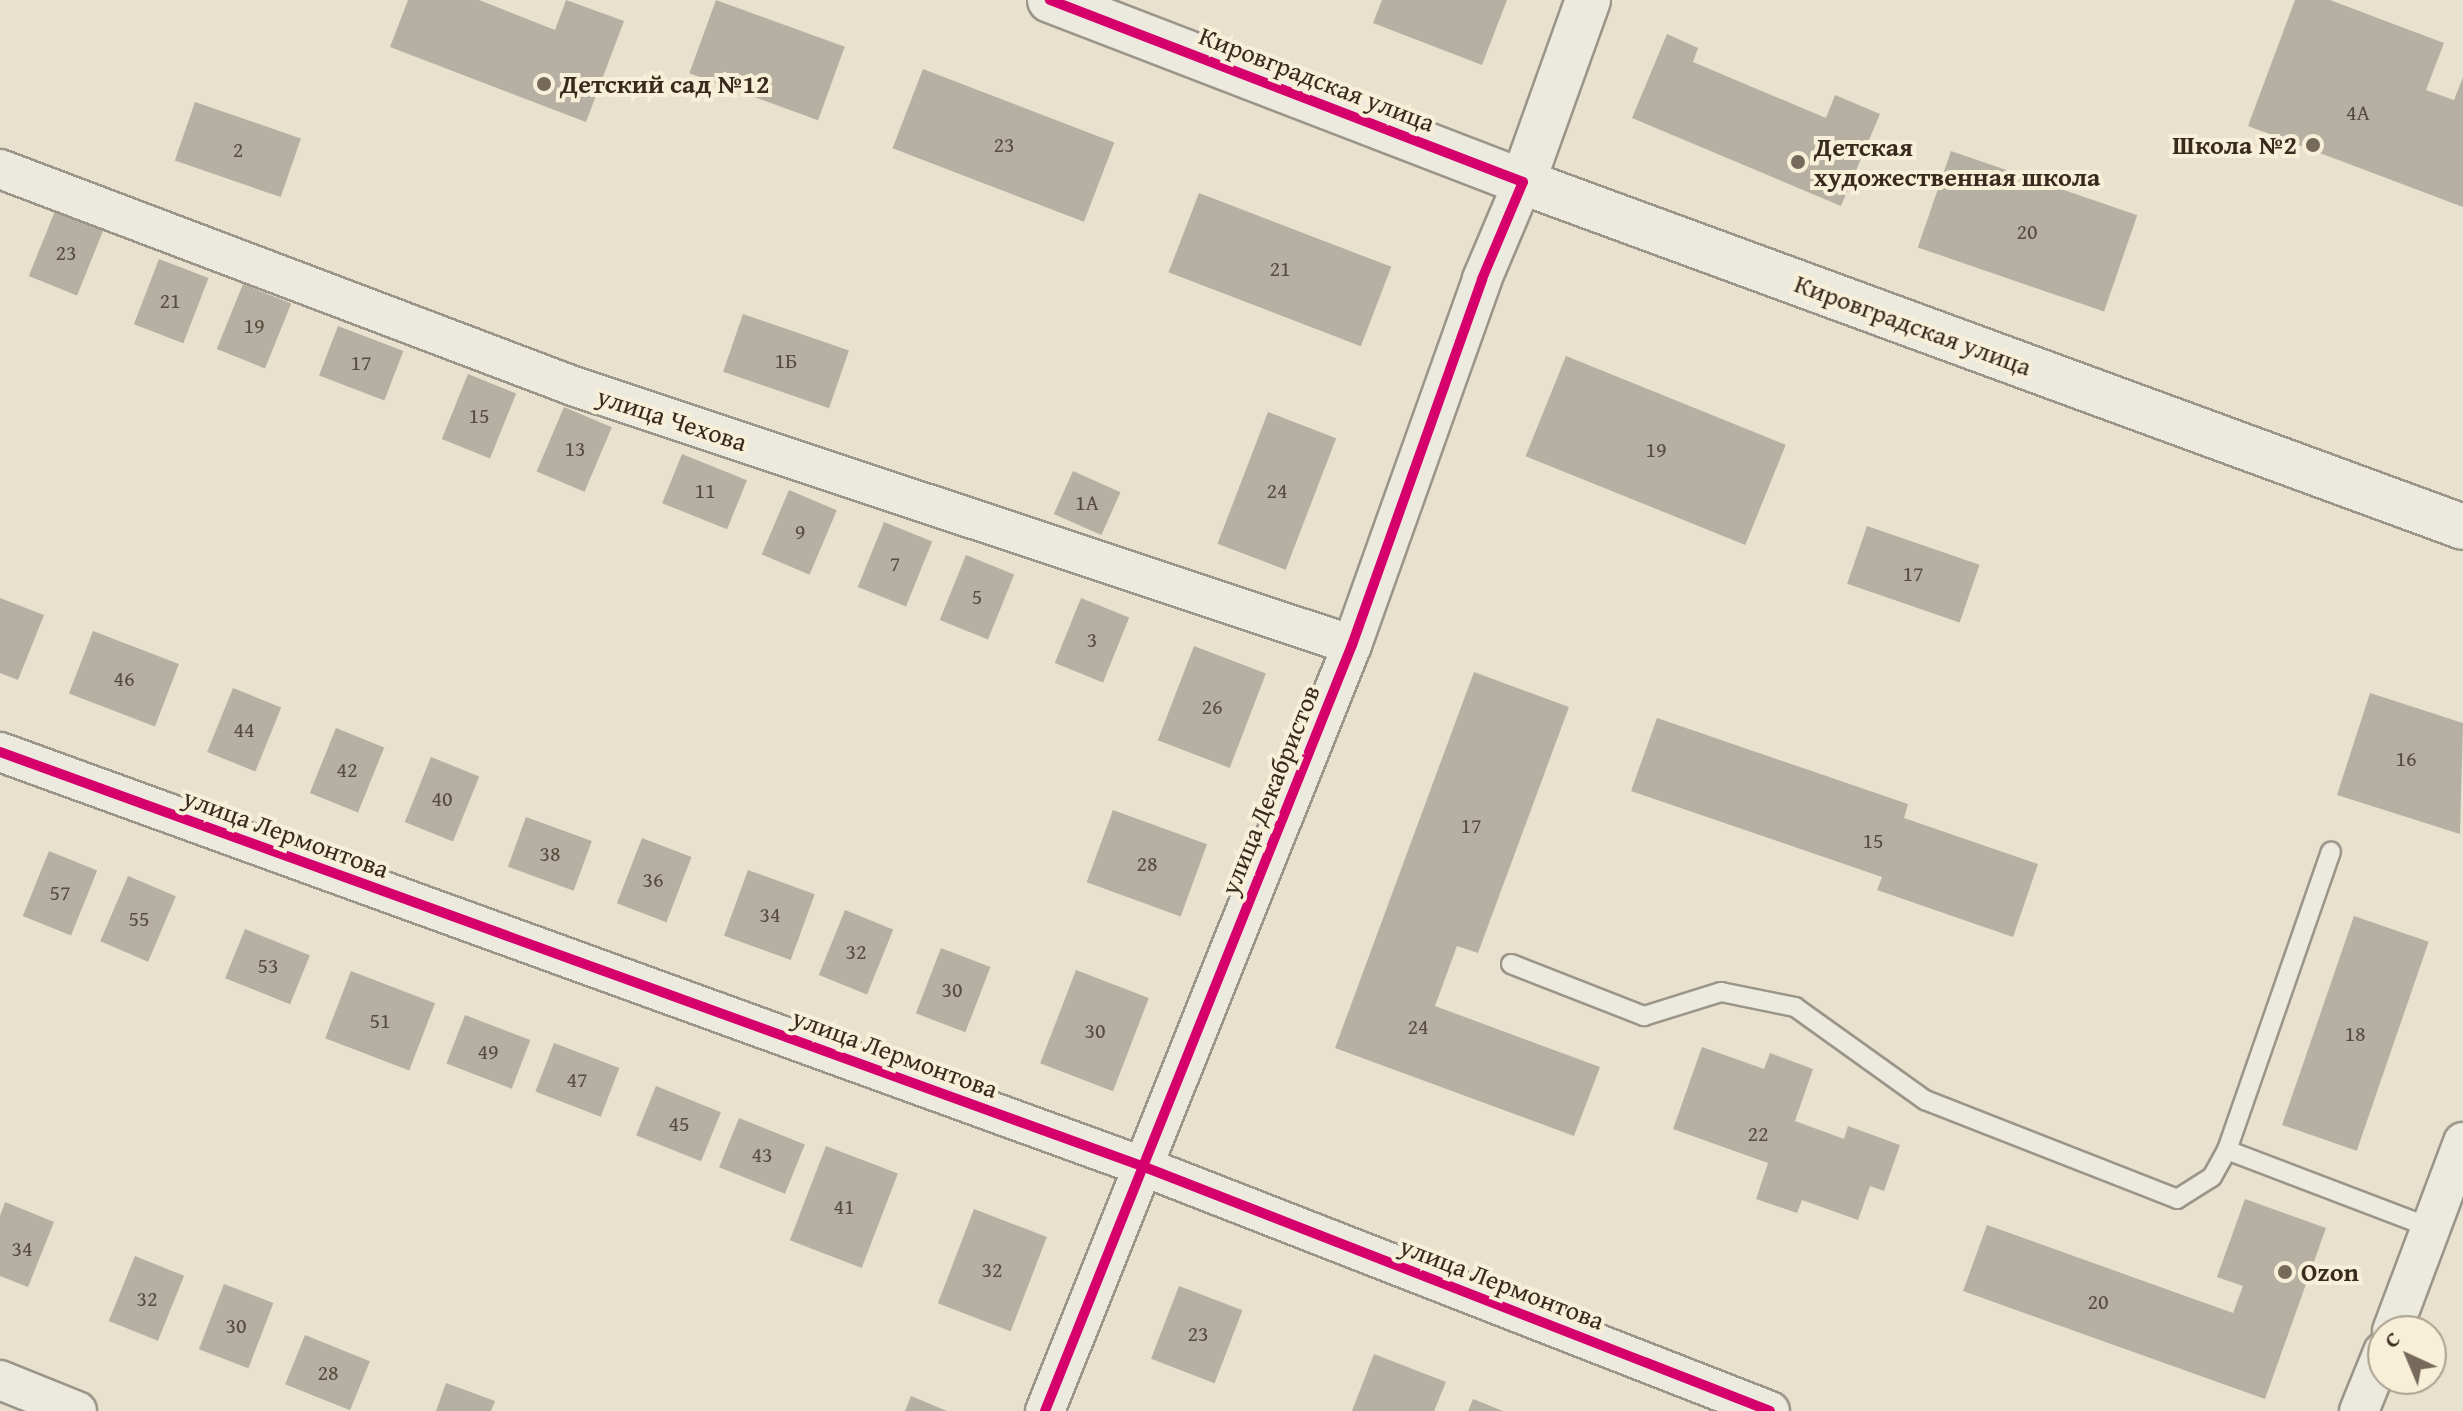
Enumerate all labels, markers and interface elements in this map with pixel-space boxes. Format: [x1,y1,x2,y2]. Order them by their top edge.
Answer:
street label: Кировградская улица [1195,20,1439,138]
place label: Детский сад №12 [560,68,770,100]
marker: Детский сад №12 [535,75,553,93]
house number: 4А [2346,100,2370,126]
place label: Школа №2 [2172,129,2297,161]
place label: Детская художественная школа [1814,131,2100,192]
house number: 23 [993,132,1015,158]
marker: Школа №2 [2304,136,2322,154]
house number: 2 [233,137,243,163]
marker: Детская художественная школа [1789,153,1807,171]
house number: 20 [2016,219,2038,245]
house number: 23 [55,240,77,266]
house number: 21 [1269,256,1291,282]
street label: Кировградская улица [1790,268,2036,382]
house number: 21 [159,288,181,314]
house number: 19 [243,313,265,339]
house number: 1Б [774,348,798,374]
house number: 17 [350,350,372,376]
street label: улица Чехова [593,380,751,458]
house number: 15 [468,403,490,429]
house number: 13 [564,436,586,462]
house number: 19 [1645,437,1667,463]
house number: 11 [694,478,716,504]
house number: 24 [1266,478,1288,504]
house number: 1А [1075,490,1099,516]
house number: 9 [795,519,805,545]
house number: 7 [890,551,900,577]
house number: 17 [1902,561,1924,587]
house number: 5 [972,584,982,610]
house number: 3 [1087,627,1097,653]
house number: 46 [113,666,135,692]
street label: улица Декабристов [1214,681,1326,899]
house number: 26 [1201,694,1223,720]
house number: 44 [233,717,255,743]
house number: 16 [2395,746,2417,772]
house number: 42 [336,757,358,783]
street label: улица Лермонтова [179,781,393,885]
house number: 40 [431,786,453,812]
house number: 17 [1460,813,1482,839]
house number: 15 [1862,828,1884,854]
house number: 38 [539,841,561,867]
house number: 28 [1136,851,1158,877]
house number: 36 [642,867,664,893]
house number: 57 [49,880,71,906]
house number: 34 [759,902,781,928]
house number: 55 [128,906,150,932]
house number: 32 [845,939,867,965]
house number: 53 [257,953,279,979]
house number: 30 [941,977,963,1003]
street label: улица Лермонтова [788,1001,1002,1105]
house number: 51 [369,1008,391,1034]
house number: 24 [1407,1014,1429,1040]
house number: 30 [1084,1018,1106,1044]
house number: 18 [2344,1021,2366,1047]
house number: 49 [477,1039,499,1065]
house number: 47 [566,1067,588,1093]
house number: 45 [668,1111,690,1137]
house number: 22 [1747,1121,1769,1147]
house number: 43 [751,1142,773,1168]
house number: 41 [833,1194,855,1220]
street label: улица Лермонтова [1395,1230,1609,1336]
house number: 34 [11,1236,33,1262]
place label: Ozon [2301,1256,2359,1288]
house number: 32 [981,1257,1003,1283]
marker: Ozon [2276,1263,2294,1281]
house number: 32 [136,1286,158,1312]
house number: 20 [2087,1289,2109,1315]
house number: 30 [225,1313,247,1339]
north arrow [2367,1315,2447,1395]
house number: 23 [1187,1321,1209,1347]
text: С [2376,1323,2407,1355]
house number: 28 [317,1360,339,1386]

